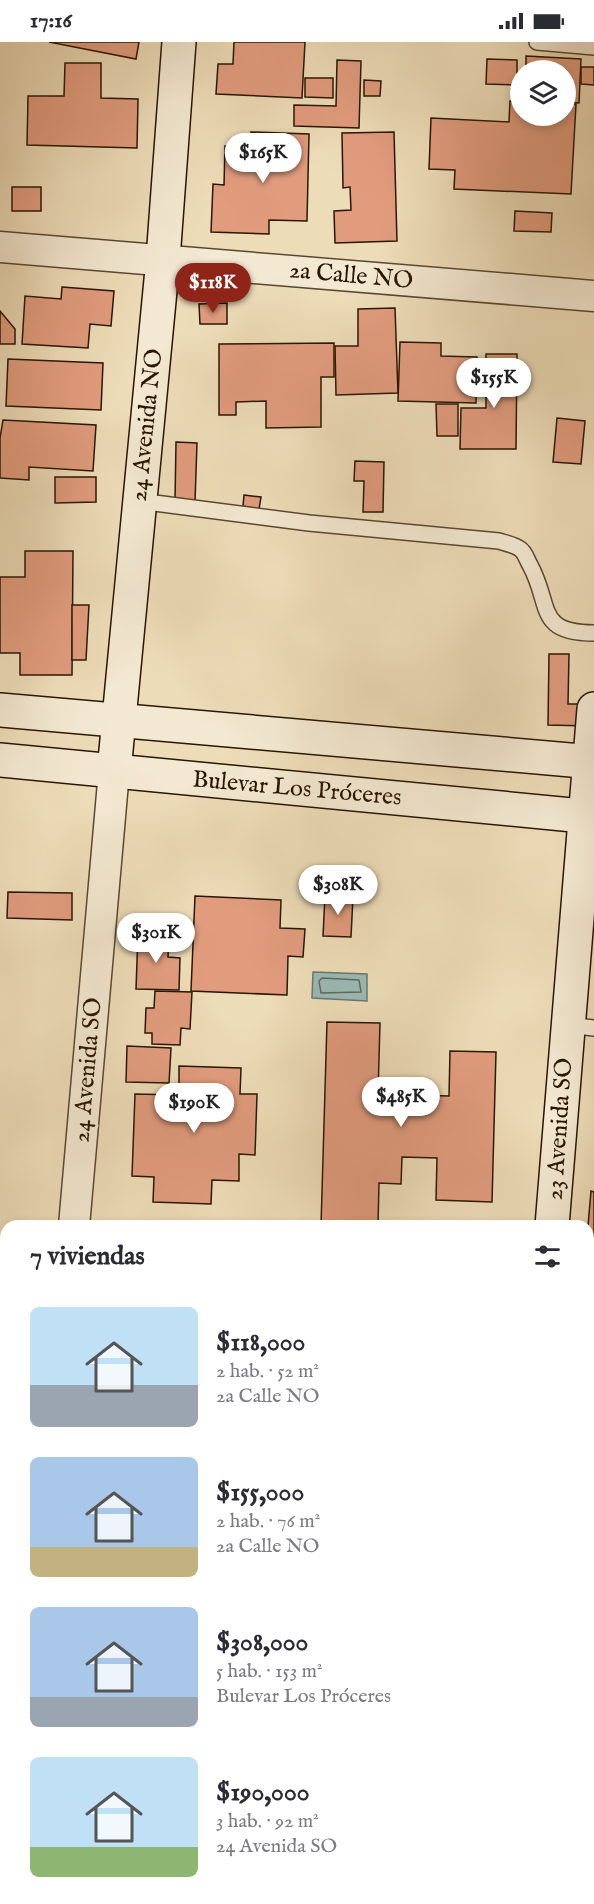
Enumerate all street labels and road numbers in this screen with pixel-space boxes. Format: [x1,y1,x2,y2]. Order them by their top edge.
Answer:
street label: 2a Calle NO [288,255,414,297]
street label: 24 Avenida NO [124,347,170,503]
street label: Bulevar Los Próceres [191,764,403,814]
street label: 24 Avenida SO [66,996,110,1144]
street label: 23 Avenida SO [540,1057,580,1201]

